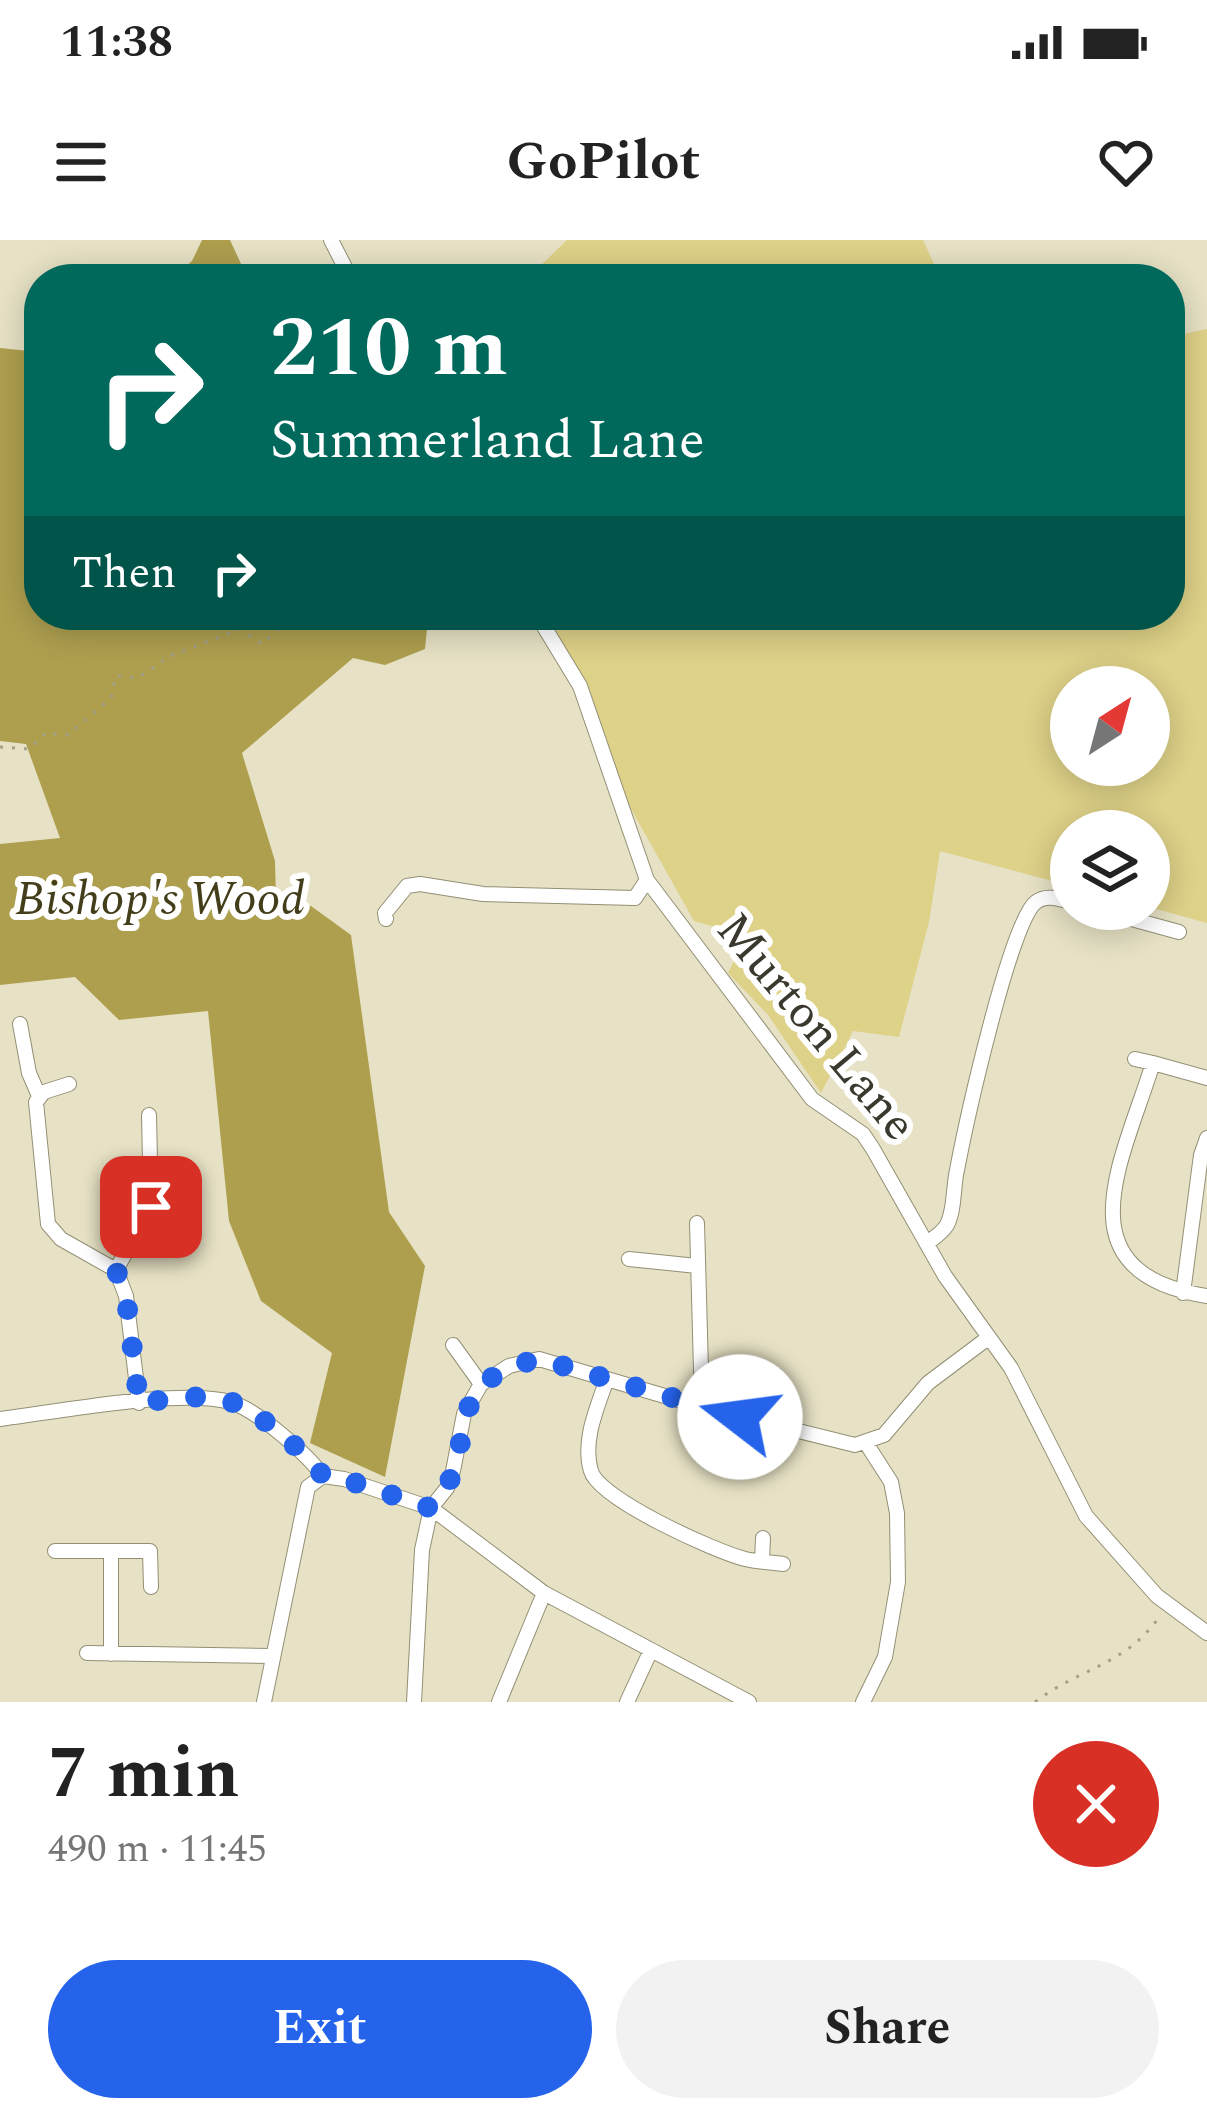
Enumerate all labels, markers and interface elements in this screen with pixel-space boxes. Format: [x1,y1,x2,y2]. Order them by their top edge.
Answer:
text: 11:38 [60,8,173,77]
text: GoPilot [507,121,700,203]
icon: menu [48,129,114,195]
icon: heart [1093,129,1159,195]
text: 210 m [270,285,508,413]
icon: right [72,312,228,468]
text: Summerland Lane [270,400,705,482]
text: Then [72,539,177,608]
icon: right [201,540,267,606]
north arrow [1050,666,1170,786]
map controls [1050,666,1170,930]
button: layers [1050,810,1170,930]
park label: Bishop's Wood [15,863,305,936]
street label: Murton Lane [698,896,934,1158]
pin [100,1156,202,1258]
icon: arrive [118,1174,184,1240]
position arrow [677,1354,803,1480]
text: 7 min [48,1720,240,1829]
button: close [1033,1741,1159,1867]
text: 490 m · 11:45 [48,1820,267,1879]
button: Exit [48,1960,592,2098]
button: Share [616,1960,1159,2098]

